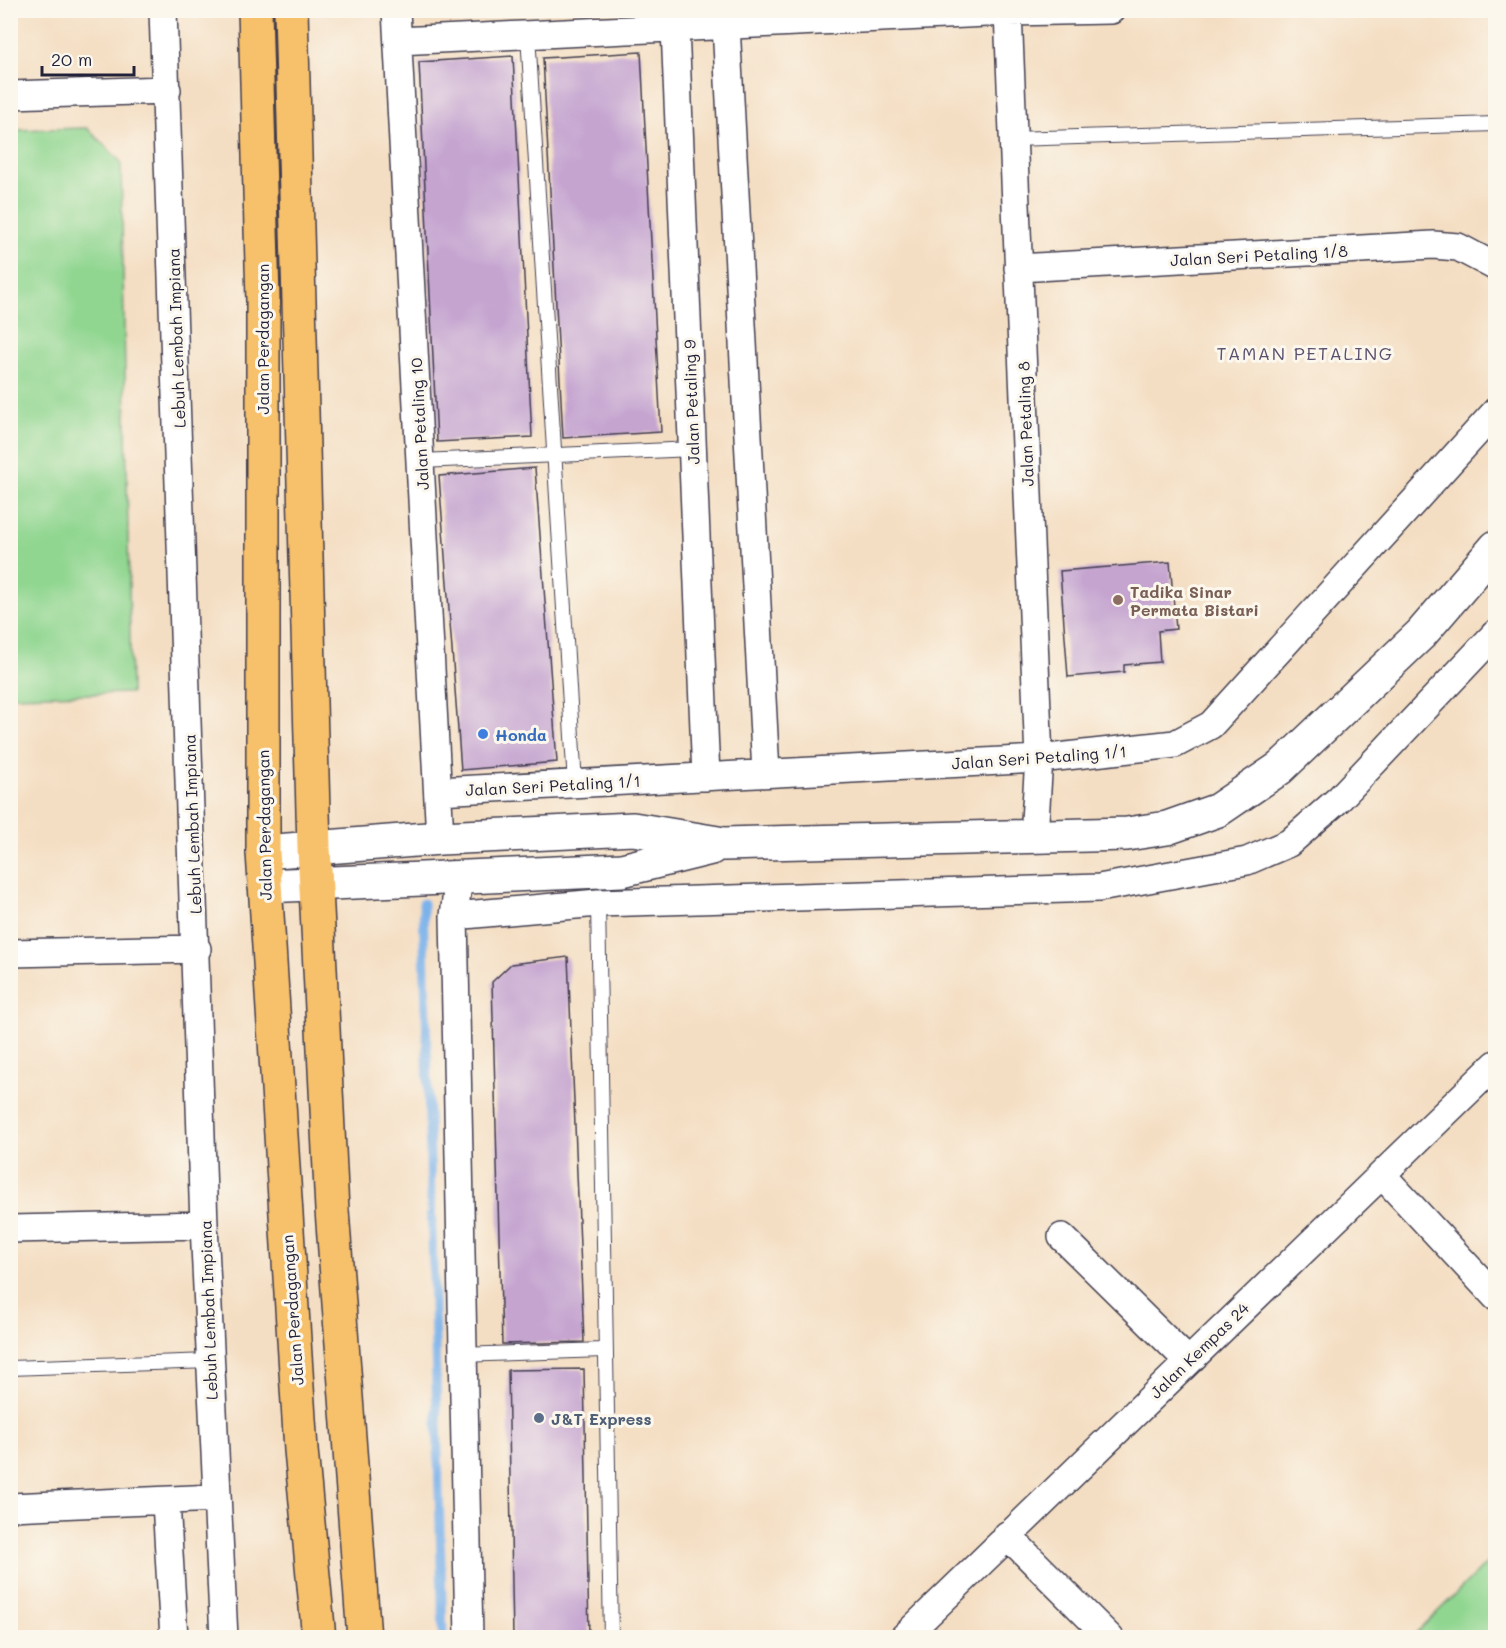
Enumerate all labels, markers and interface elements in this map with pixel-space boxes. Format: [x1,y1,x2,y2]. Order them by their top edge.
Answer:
scale bar [42,39,134,77]
text: 20 m [51,47,92,71]
street label: Jalan Seri Petaling 1/8 [1170,240,1349,270]
street label: Lebuh Lembah Impiana [162,248,190,428]
street label: Jalan Perdagangan [252,264,273,414]
street label: Jalan Petaling 9 [678,339,704,465]
district label: TAMAN PETALING [1216,341,1394,365]
street label: Jalan Petaling 10 [405,357,433,491]
street label: Jalan Petaling 8 [1012,361,1038,487]
place label: Tadika Sinar Permata Bistari [1130,581,1259,620]
marker: Tadika Sinar Permata Bistari [1111,593,1125,607]
place label: Honda [495,724,547,745]
marker: Honda [476,727,490,741]
street label: Lebuh Lembah Impiana [178,734,206,914]
street label: Jalan Seri Petaling 1/1 [951,740,1127,774]
street label: Jalan Perdagangan [252,749,276,901]
street label: Jalan Seri Petaling 1/1 [465,770,641,800]
street label: Lebuh Lembah Impiana [194,1220,222,1400]
street label: Jalan Perdagangan [276,1234,308,1386]
street label: Jalan Kempas 24 [1145,1297,1254,1403]
place label: J&T Express [551,1408,651,1429]
marker: J&T Express [532,1411,546,1425]

